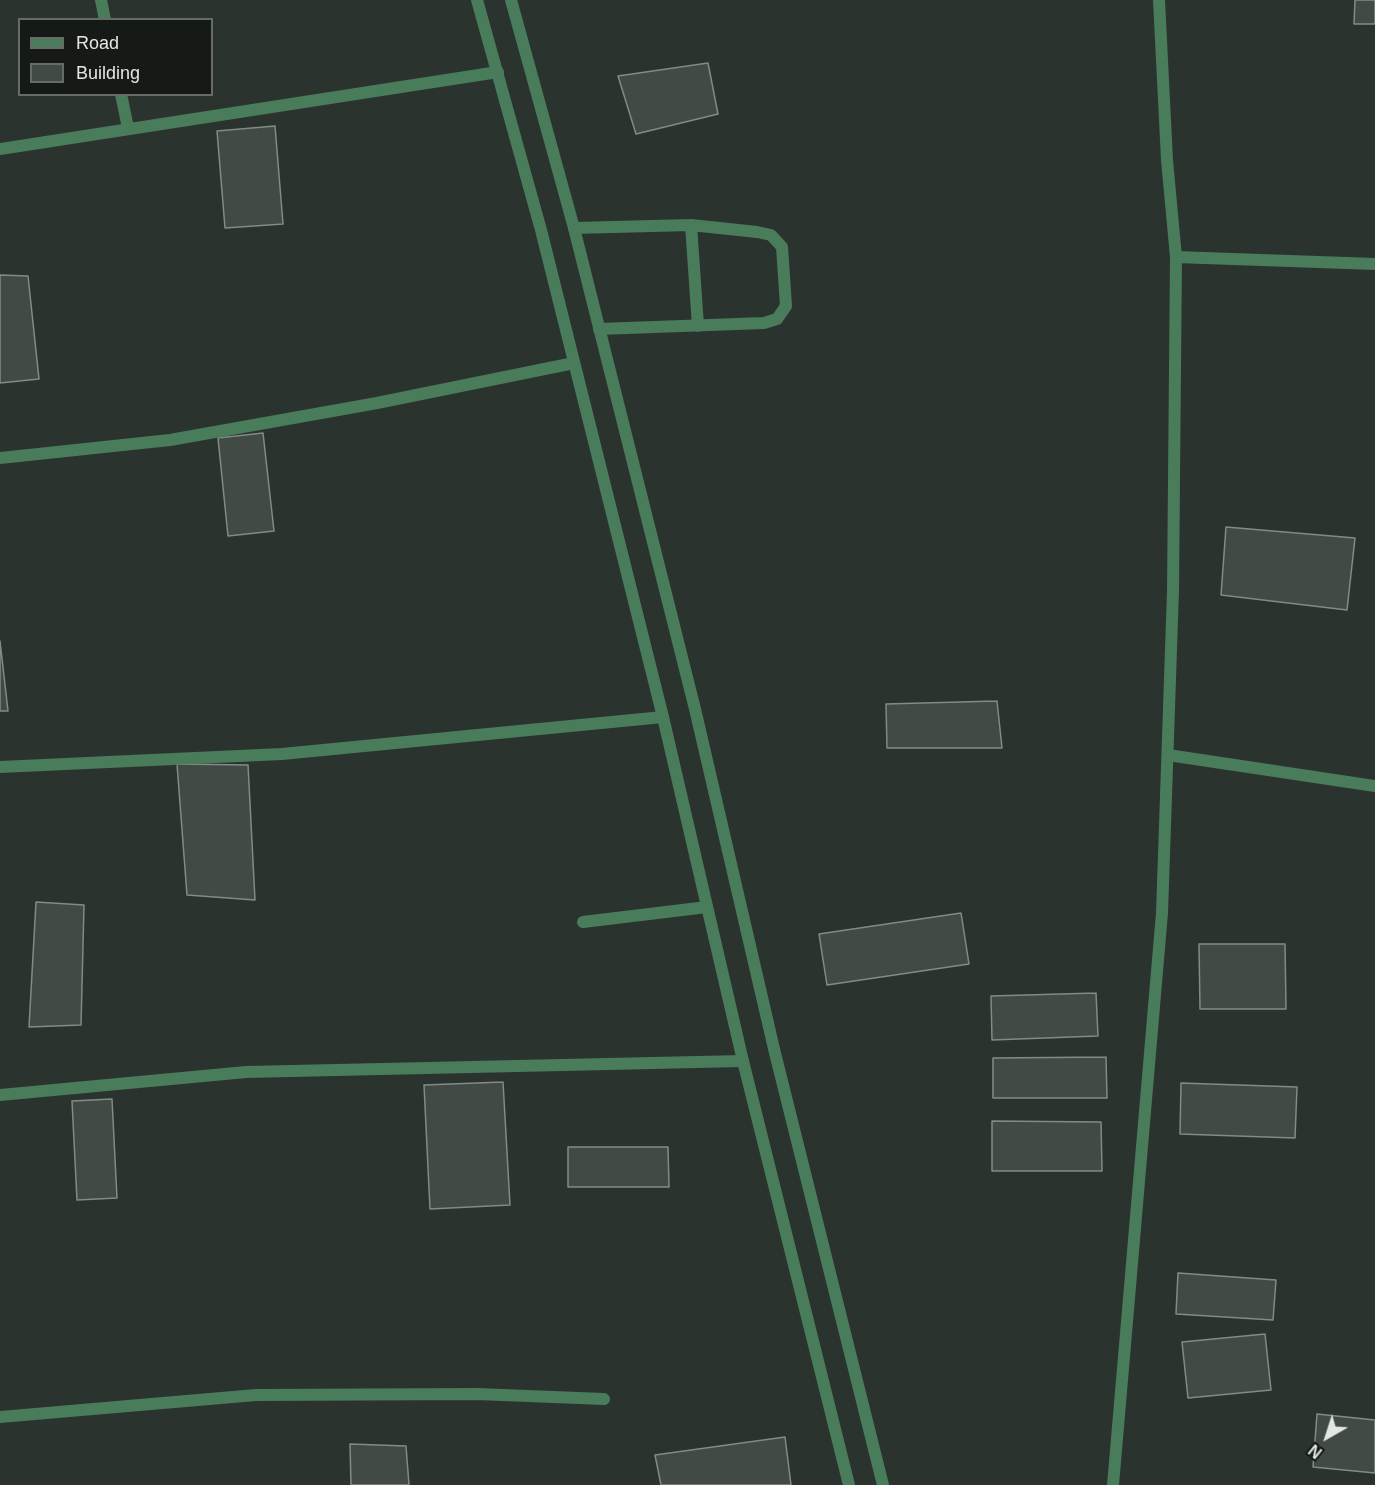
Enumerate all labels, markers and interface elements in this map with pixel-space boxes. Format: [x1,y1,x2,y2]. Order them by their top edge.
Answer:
legend [18,18,213,96]
text: Road [76,33,119,53]
text: Building [76,63,140,83]
north arrow [1297,1407,1357,1467]
text: N [1306,1441,1325,1462]

